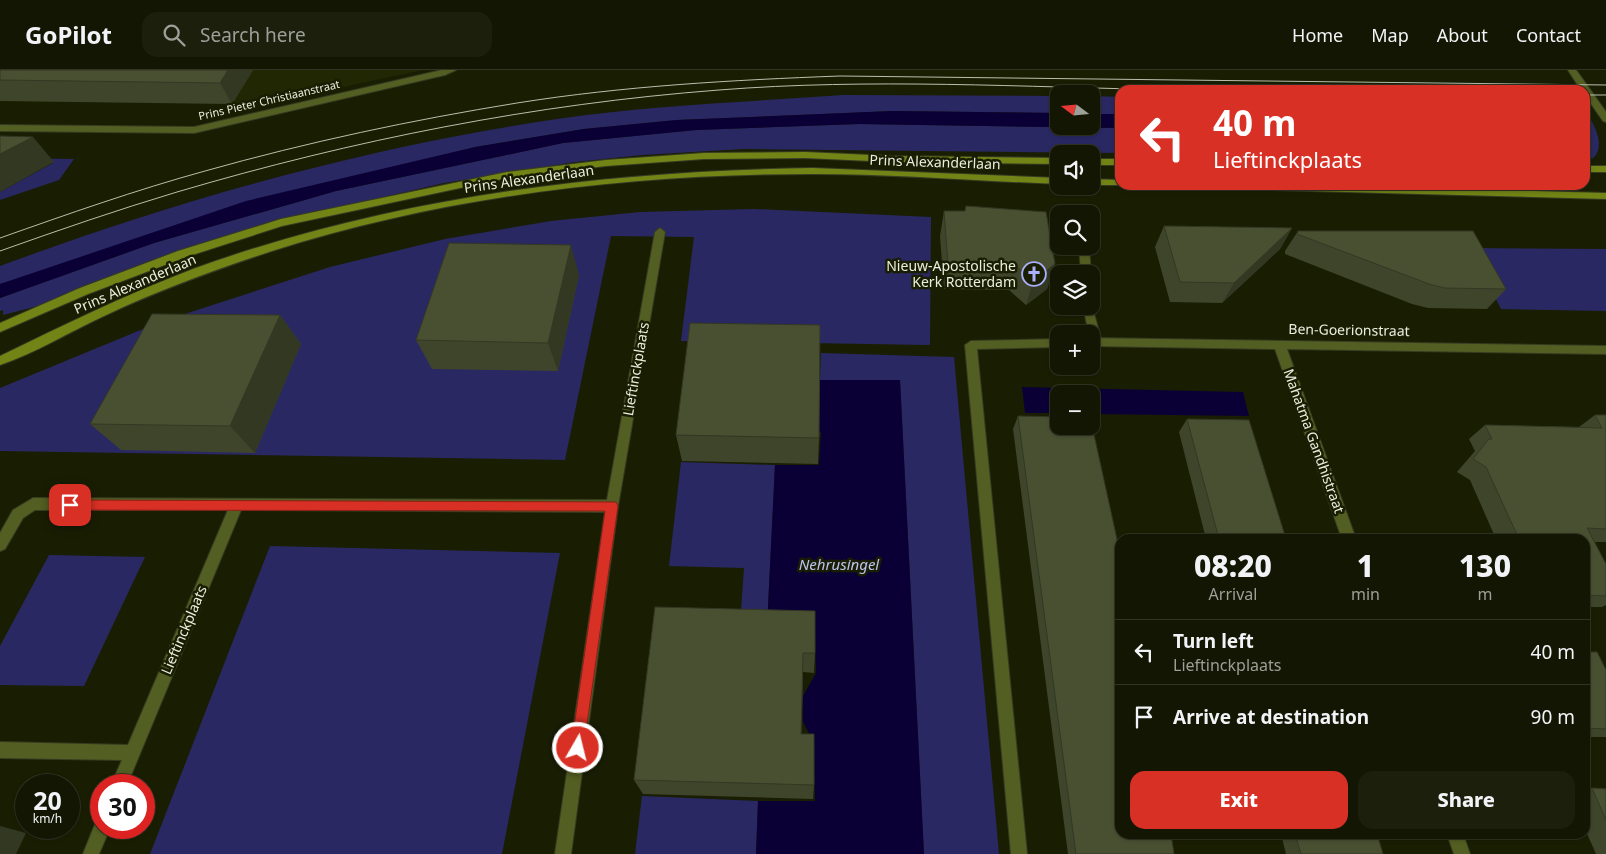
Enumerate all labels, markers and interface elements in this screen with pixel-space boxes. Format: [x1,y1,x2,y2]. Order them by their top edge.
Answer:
search box [142,12,492,57]
text: GoPilot [25,18,112,51]
icon: search [160,21,188,49]
text: Search here [200,22,306,48]
text: Home [1292,23,1343,47]
text: Map [1371,23,1409,47]
text: About [1437,23,1488,47]
text: Contact [1516,23,1581,47]
street label: Prins Pieter Christiaanstraat [197,76,341,123]
north arrow [1050,85,1100,135]
map controls [1050,85,1100,435]
text: 40 m [1213,99,1296,146]
icon: left [1130,105,1195,170]
text: Lieftinckplaats [1213,144,1362,174]
button: sound [1050,145,1100,195]
street label: Prins Alexanderlaan [869,150,1001,173]
street label: Prins Alexanderlaan [463,160,595,197]
button: search [1050,205,1100,255]
street label: Prins Alexanderlaan [71,249,199,318]
place label: Nieuw-Apostolische Kerk Rotterdam [886,256,1016,291]
church icon: Nieuw-Apostolische Kerk Rotterdam [1021,261,1047,287]
button: layers [1050,265,1100,315]
street label: Ben-Goerionstraat [1288,319,1410,340]
street label: Lieftinckplaats [618,320,653,417]
button: + [1050,325,1100,375]
street label: Mahatma Gandhistraat [1279,366,1349,516]
button: − [1050,385,1100,435]
pin [49,484,91,526]
icon: arrive [56,491,84,519]
text: 08:20 [1194,545,1272,586]
text: 1 [1357,545,1374,586]
text: 130 [1459,545,1511,586]
water label: Nehrusingel [799,554,880,574]
street label: Lieftinckplaats [156,582,211,677]
text: Arrival [1209,583,1257,605]
text: min [1351,583,1380,605]
text: m [1477,583,1492,605]
text: Turn left [1173,628,1254,654]
icon: left [1130,638,1158,666]
text: 40 m [1531,639,1575,665]
text: Lieftinckplaats [1173,654,1281,676]
icon: arrive [1130,703,1158,731]
text: Arrive at destination [1173,704,1369,730]
text: 90 m [1531,704,1575,730]
position arrow [551,721,603,773]
button: Exit [1130,771,1348,829]
button: Share [1358,771,1575,829]
speed limit sign: 30 [90,774,155,839]
text: 20 [33,783,62,817]
text: km/h [33,810,62,827]

